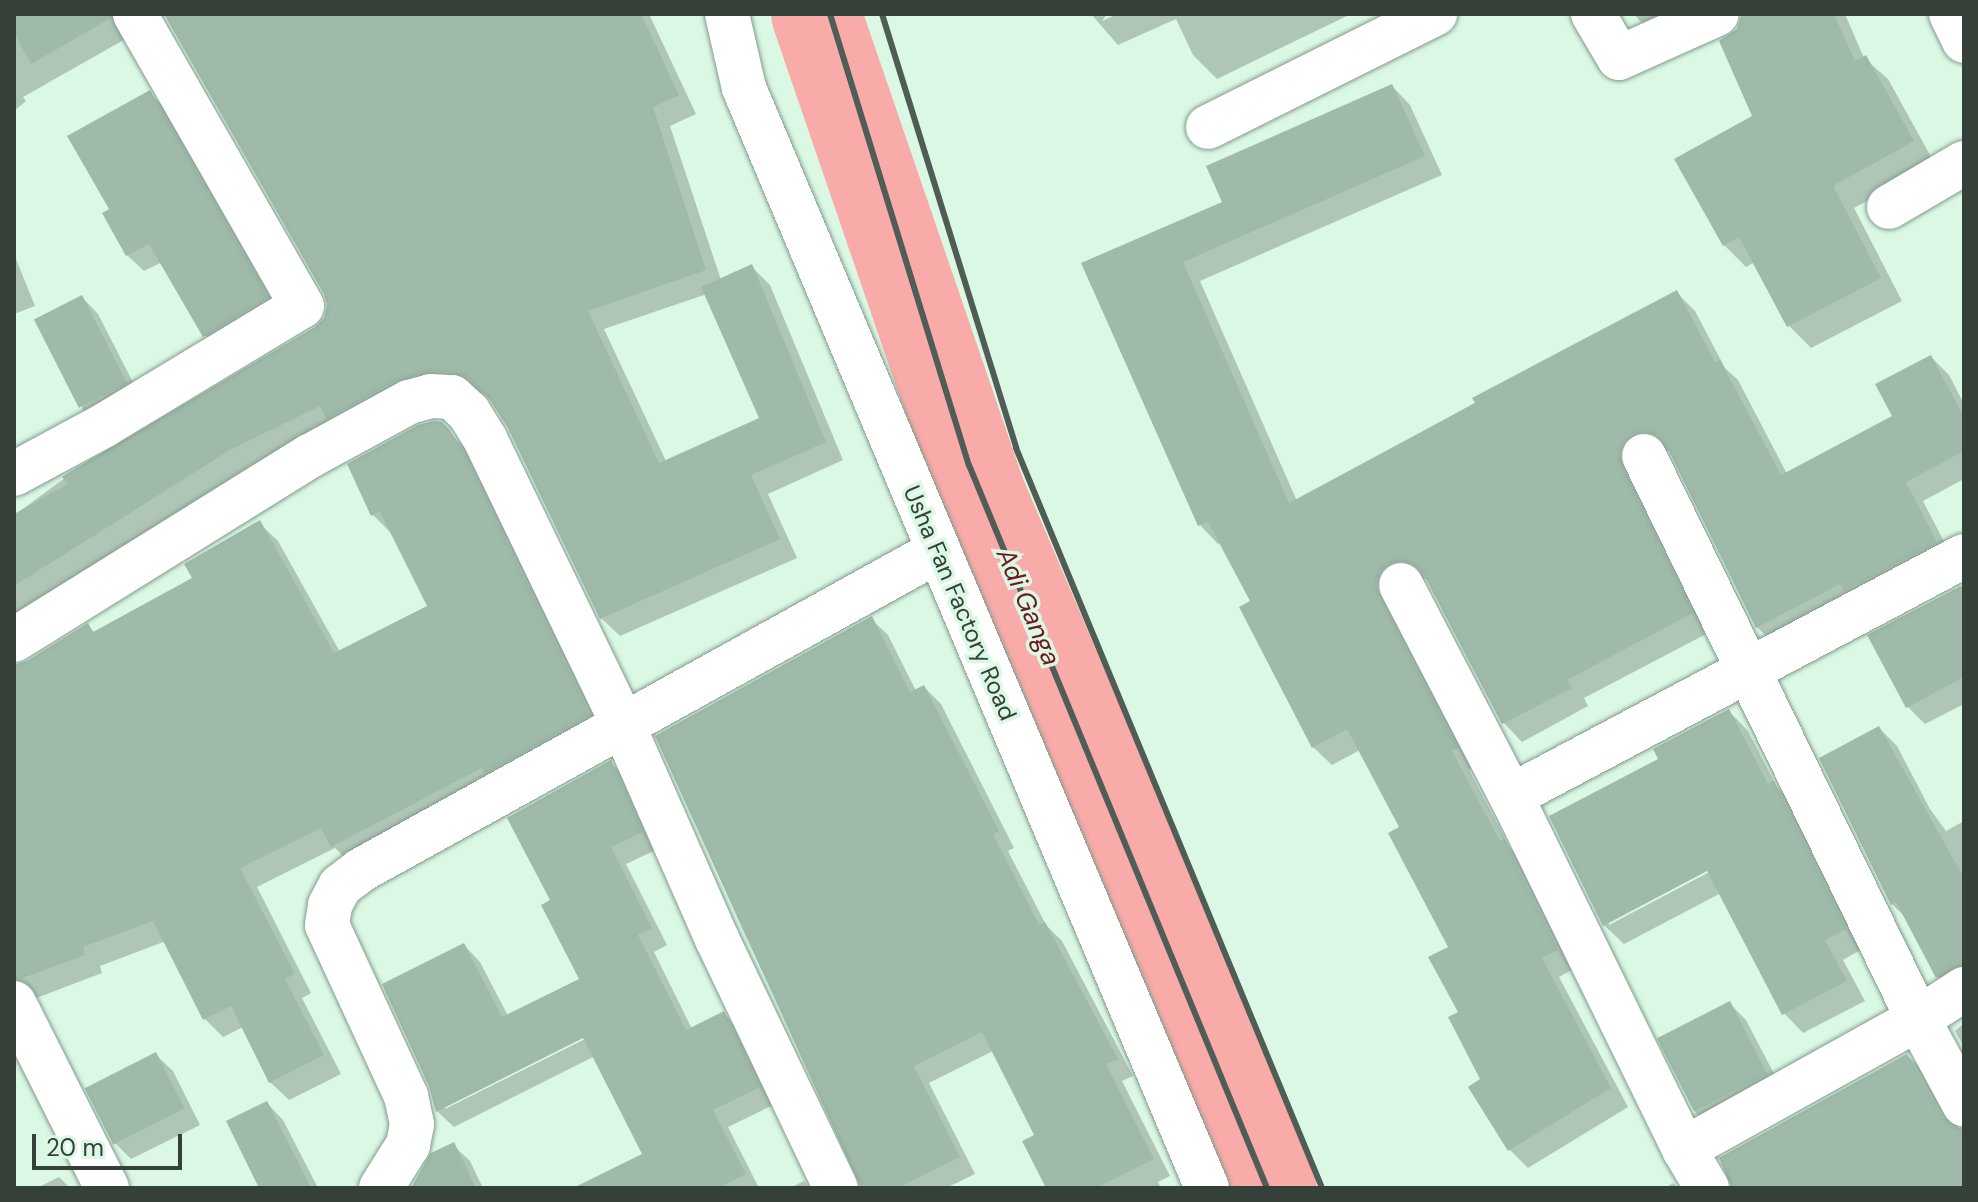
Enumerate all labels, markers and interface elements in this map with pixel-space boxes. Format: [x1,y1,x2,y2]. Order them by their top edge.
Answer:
street label: Usha Fan Factory Road [897,481,1023,725]
water label: Adi Ganga [989,544,1067,670]
scale bar [36,1118,186,1168]
text: 20 m [46,1132,104,1163]

